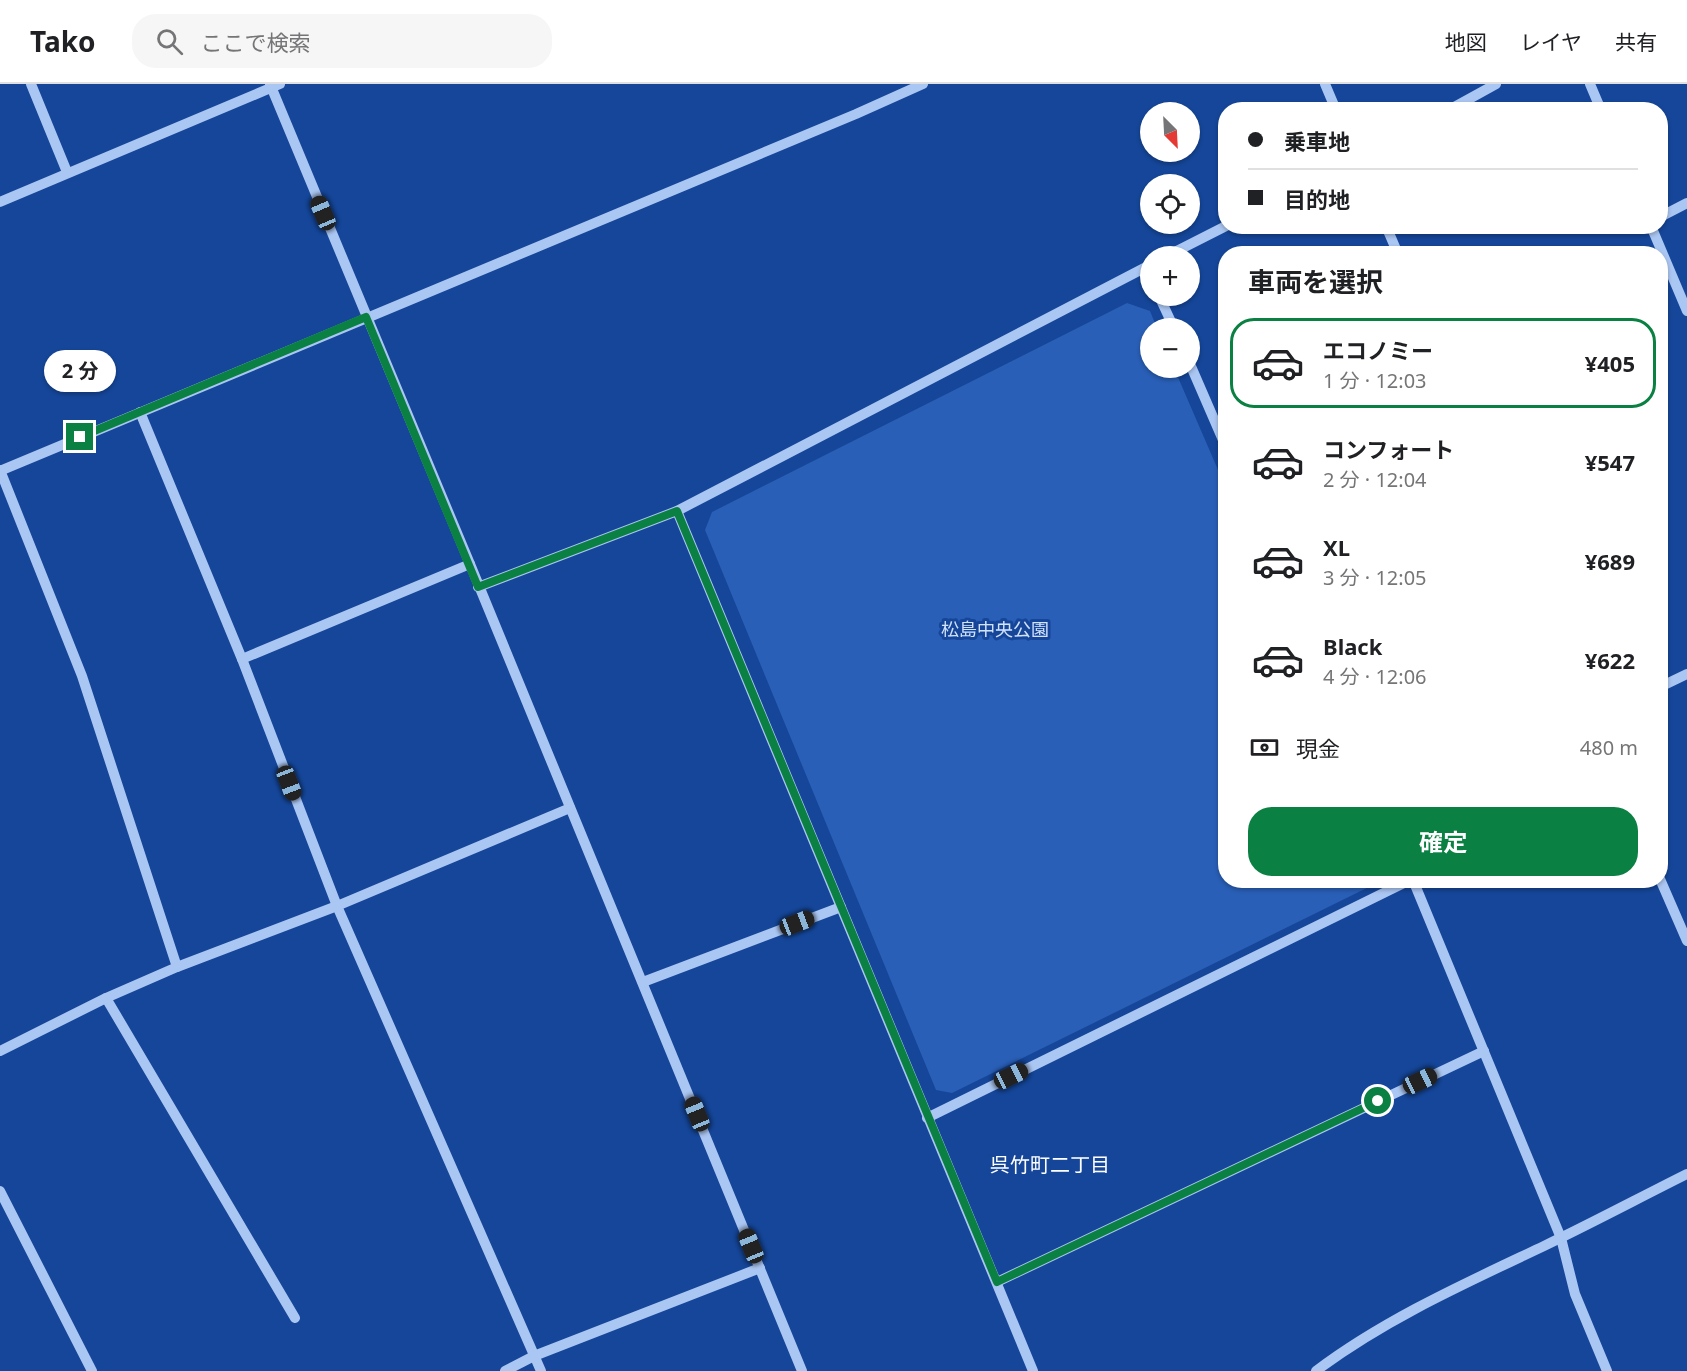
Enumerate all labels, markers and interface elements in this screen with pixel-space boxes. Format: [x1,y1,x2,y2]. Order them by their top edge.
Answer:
search box [132,14,552,68]
text: Tako [30,22,96,60]
icon: search [153,25,186,58]
text: ここで検索 [201,27,311,57]
text: 地図 [1445,28,1487,56]
text: レイヤ [1520,28,1582,56]
text: 共有 [1615,28,1657,56]
north arrow [1140,102,1200,162]
map controls [1140,102,1200,378]
text: 乗車地 [1284,126,1350,156]
button: locate [1140,174,1200,234]
text: 目的地 [1284,184,1350,214]
car [308,193,338,233]
button: + [1140,246,1200,306]
text: 車両を選択 [1248,263,1383,300]
button: − [1140,318,1200,378]
text: エコノミー [1323,335,1433,365]
icon: car [1251,336,1305,390]
text: ¥405 [1585,348,1635,378]
callout: 2 分 [44,350,116,392]
text: 2 分 [62,357,98,384]
text: 1 分 · 12:03 [1323,367,1427,394]
route end [66,423,93,450]
text: コンフォート [1323,434,1454,464]
icon: car [1251,435,1305,489]
text: ¥547 [1585,447,1635,477]
text: 2 分 · 12:04 [1323,466,1427,493]
text: XL [1323,532,1350,562]
icon: car [1251,534,1305,588]
text: ¥689 [1585,546,1635,576]
text: 3 分 · 12:05 [1323,564,1427,591]
park label: 松島中央公園 [941,617,1049,641]
text: Black [1323,631,1382,661]
icon: car [1251,633,1305,687]
text: ¥622 [1585,645,1635,675]
text: 4 分 · 12:06 [1323,663,1427,690]
icon: cash [1248,731,1281,764]
text: 現金 [1296,733,1340,763]
text: 480 m [1580,734,1638,761]
car [274,763,304,803]
button: 確定 [1248,807,1638,876]
car [777,908,817,938]
car [991,1060,1031,1092]
car [1400,1065,1440,1097]
route start [1364,1087,1391,1114]
car [682,1094,712,1134]
district label: 呉竹町二丁目 [990,1151,1110,1178]
car [736,1226,766,1266]

